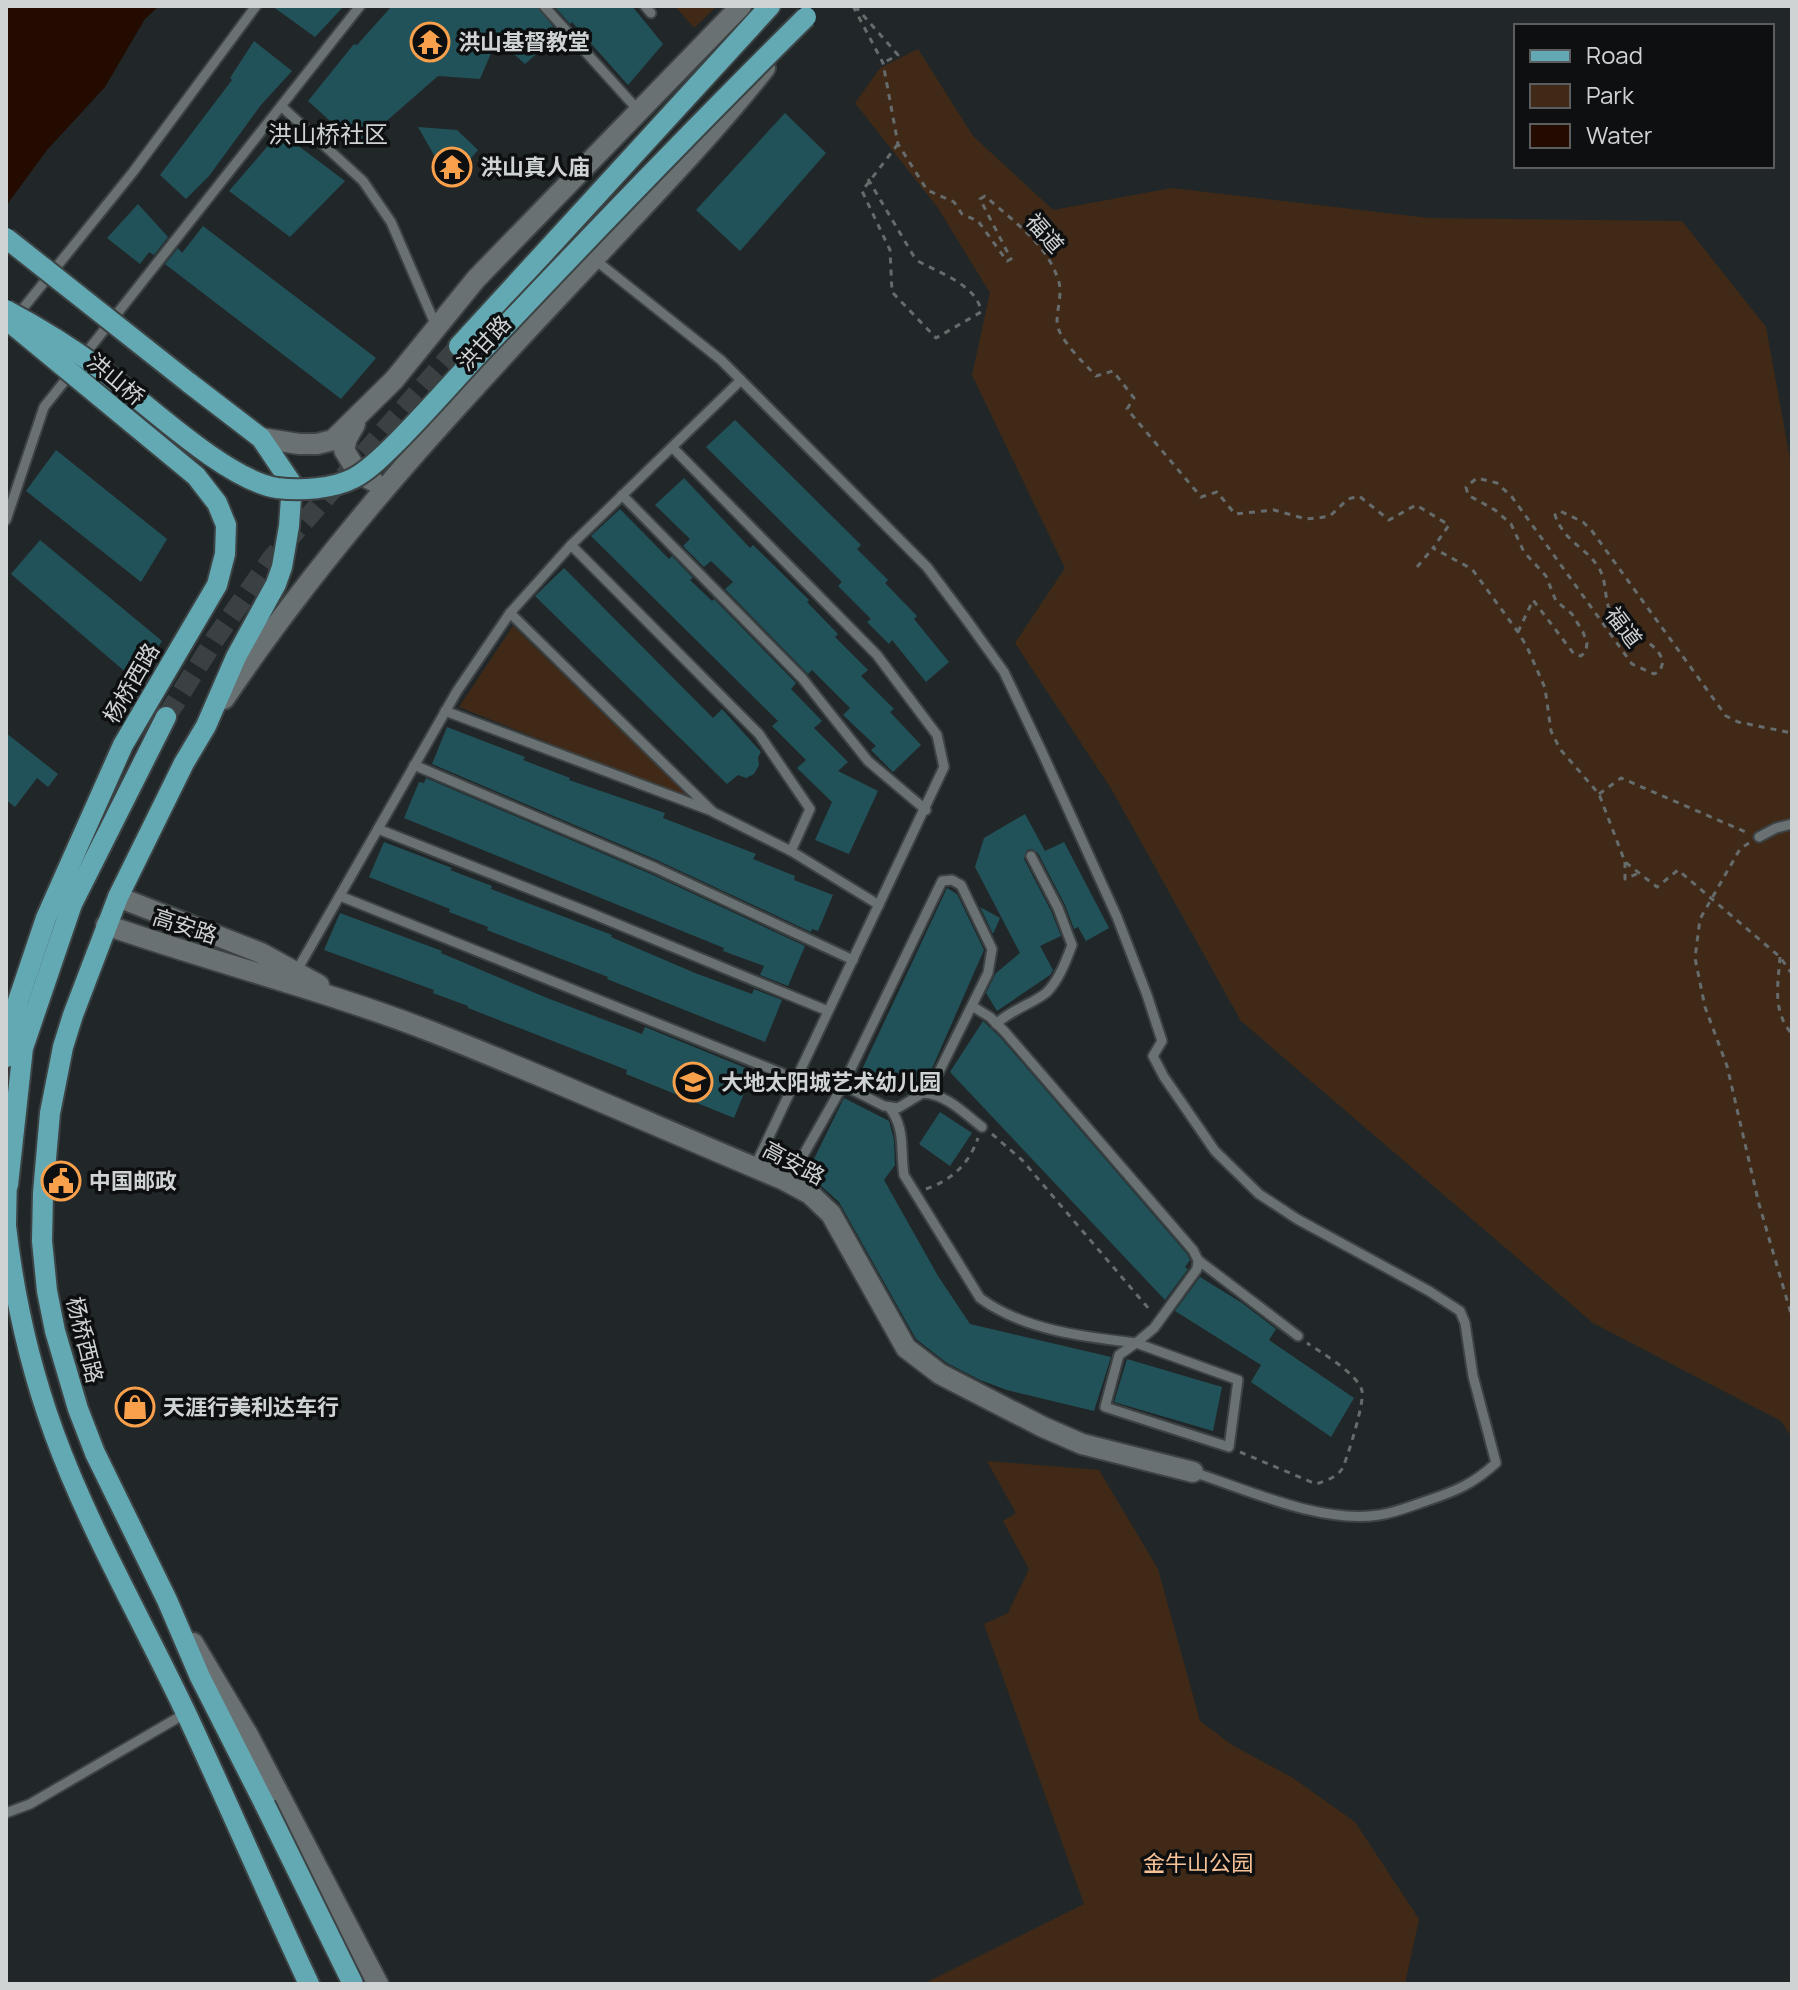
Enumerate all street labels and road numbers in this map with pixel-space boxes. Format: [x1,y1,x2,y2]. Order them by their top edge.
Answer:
street label: 福道 [1019,207,1071,259]
street label: 洪甘路 [451,309,517,377]
street label: 洪山桥 [81,346,151,412]
street label: 福道 [1599,600,1649,654]
street label: 杨桥西路 [96,637,166,729]
street label: 高安路 [149,902,221,950]
street label: 高安路 [758,1134,830,1192]
street label: 杨桥西路 [60,1294,110,1386]

